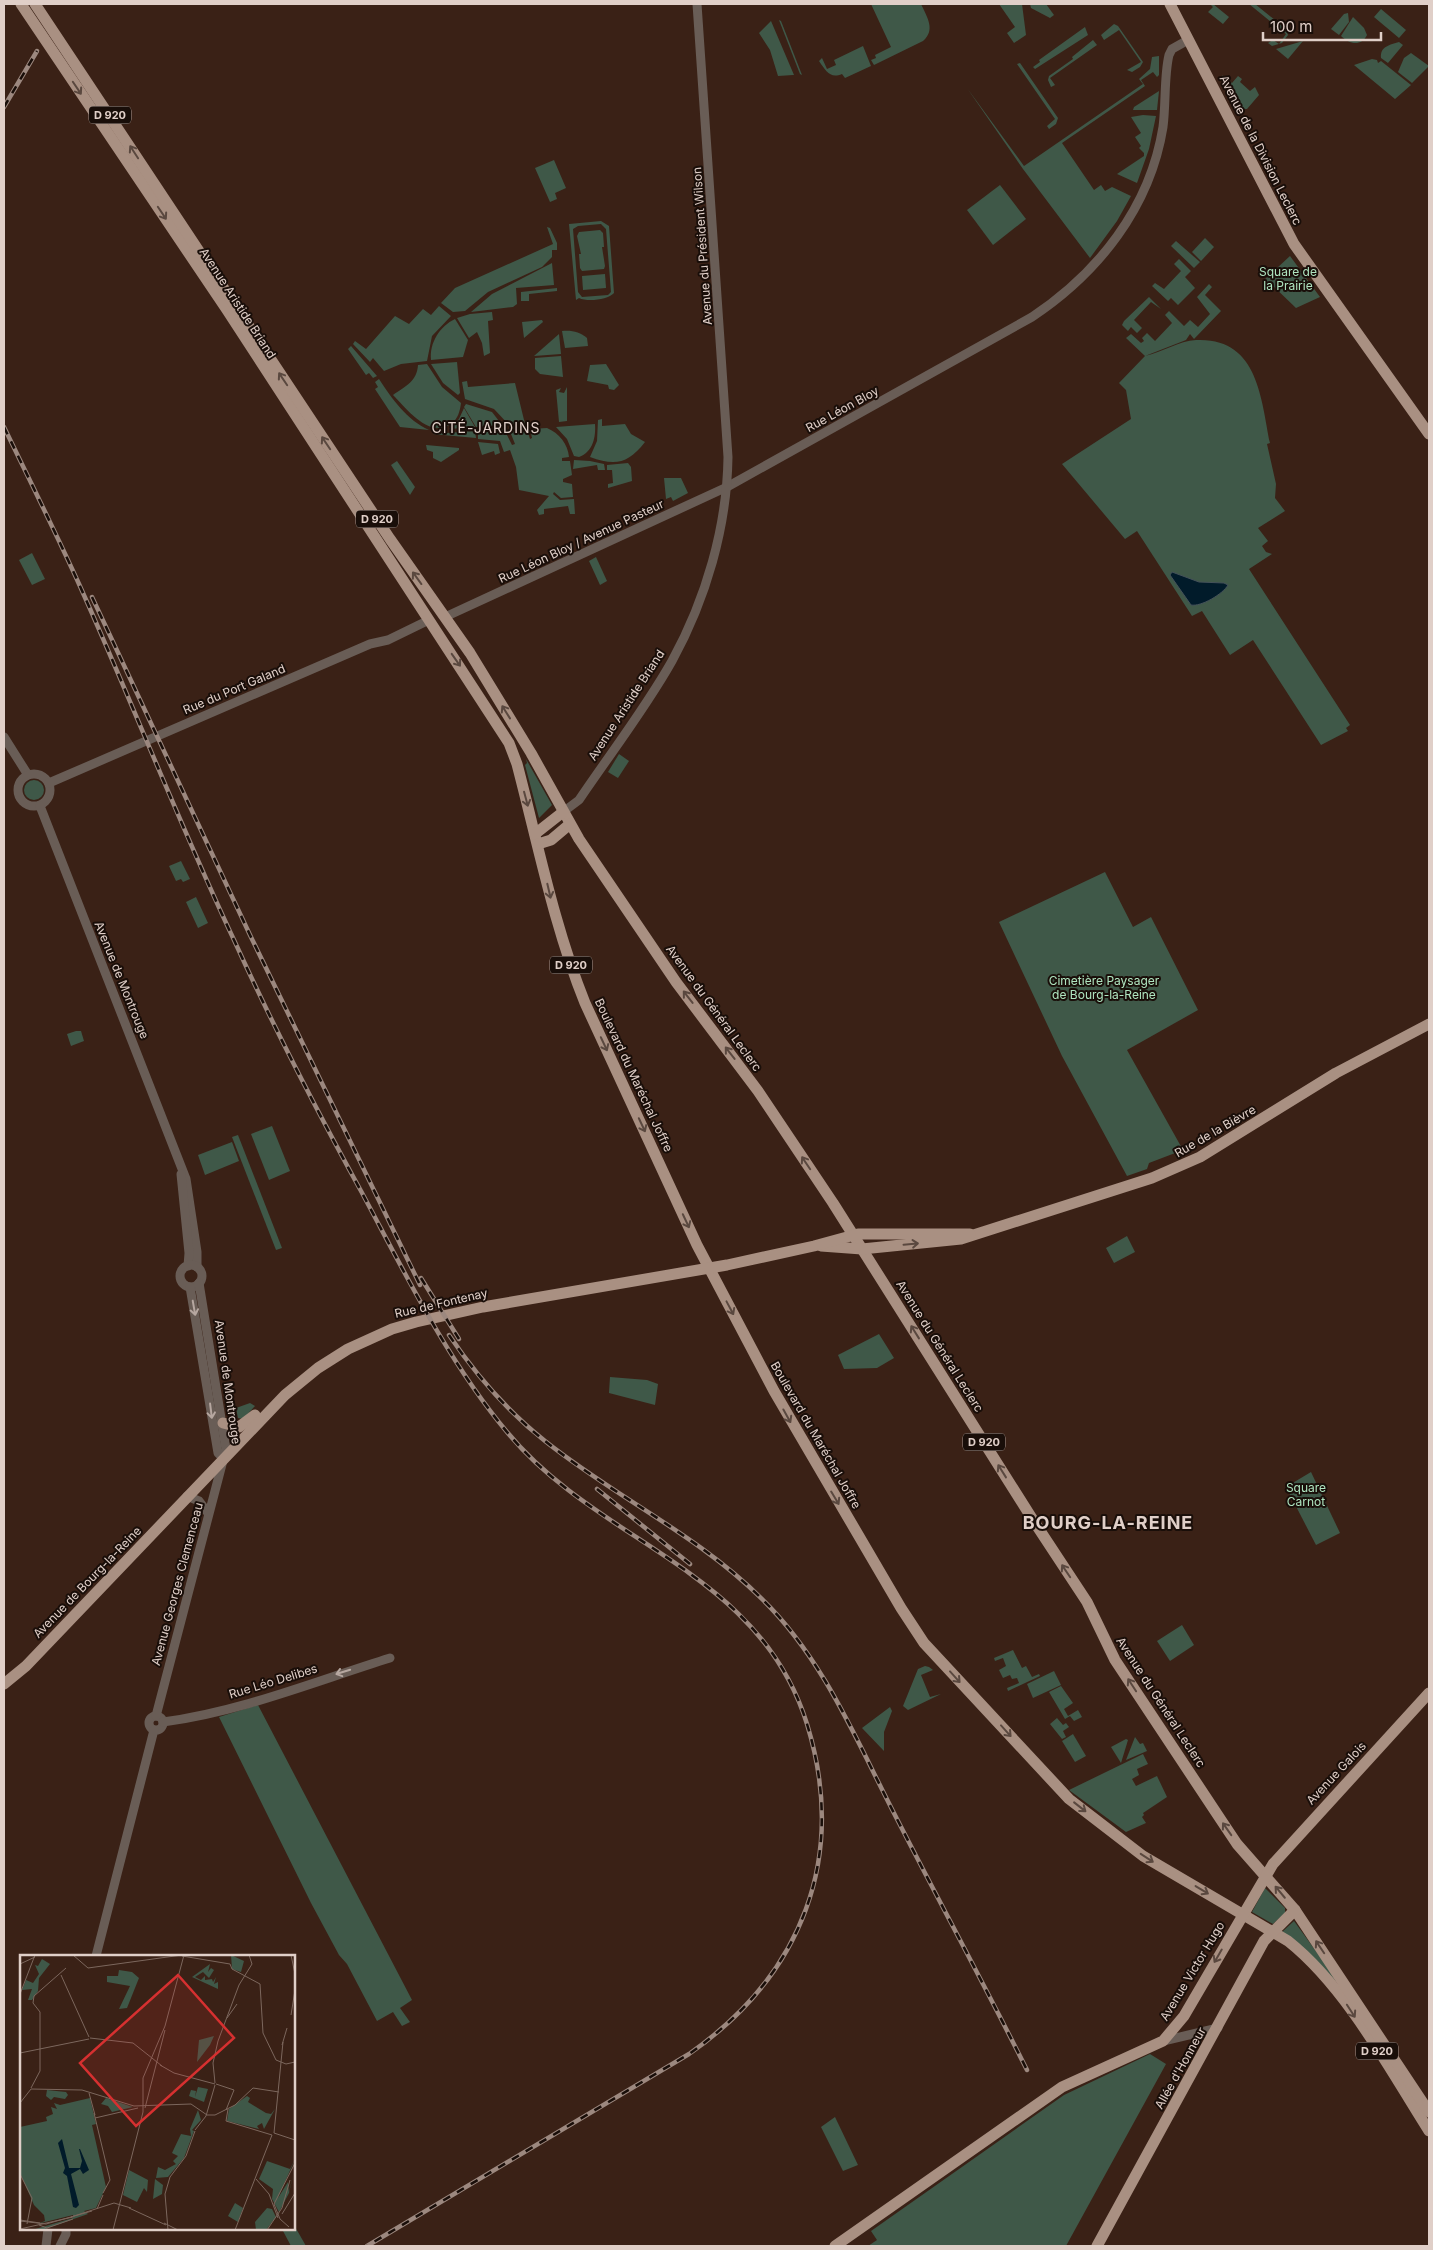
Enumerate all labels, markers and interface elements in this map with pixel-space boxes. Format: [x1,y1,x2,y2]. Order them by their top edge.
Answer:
scale bar [1263,10,1380,42]
text: 100 m [1270,17,1312,36]
street label: Avenue de la Division Leclerc [1217,73,1305,228]
one-way arrow [72,81,82,95]
road number: D 920 [89,106,131,124]
one-way arrow [129,145,139,159]
street label: Avenue du Président Wilson [689,166,715,326]
one-way arrow [157,206,168,220]
street label: Avenue Aristide Briand [197,245,279,361]
park label: Square de la Prairie [1259,264,1317,293]
one-way arrow [278,372,288,386]
street label: Rue Léon Bloy [803,383,881,435]
district label: CITÉ-JARDINS [431,419,541,436]
one-way arrow [321,436,331,450]
street label: Rue Léon Bloy / Avenue Pasteur [496,496,667,586]
road number: D 920 [356,510,398,528]
one-way arrow [412,571,422,585]
street label: Avenue Aristide Briand [585,647,667,763]
one-way arrow [451,653,461,667]
street label: Rue du Port Galand [181,661,287,717]
one-way arrow [500,705,510,719]
one-way arrow [522,790,531,806]
one-way arrow [545,883,554,899]
street label: Avenue de Montrouge [92,919,152,1041]
street label: Avenue du Général Leclerc [663,942,765,1074]
road number: D 920 [550,956,592,974]
park label: Cimetière Paysager de Bourg-la-Reine [1049,973,1160,1002]
one-way arrow [682,991,693,1004]
street label: Boulevard du Maréchal Joffre [592,996,676,1154]
one-way arrow [600,1036,610,1051]
one-way arrow [725,1047,736,1060]
street label: Rue de la Bièvre [1172,1102,1258,1160]
one-way arrow [637,1117,647,1132]
one-way arrow [801,1156,812,1170]
one-way arrow [681,1213,691,1228]
one-way arrow [903,1239,919,1248]
street label: Avenue du Général Leclerc [893,1277,987,1415]
street label: Rue de Fontenay [393,1285,489,1321]
one-way arrow [190,1299,200,1315]
one-way arrow [725,1300,735,1315]
street label: Avenue de Montrouge [212,1319,244,1445]
one-way arrow [910,1326,920,1340]
street label: Boulevard du Maréchal Joffre [768,1359,864,1511]
one-way arrow [206,1402,216,1418]
one-way arrow [783,1408,793,1422]
road number: D 920 [963,1434,1005,1450]
one-way arrow [996,1464,1006,1478]
park label: Square Carnot [1286,1480,1326,1509]
one-way arrow [831,1490,841,1504]
street label: Avenue Georges Clemenceau [148,1501,206,1667]
district label: BOURG-LA-REINE [1023,1512,1193,1533]
street label: Avenue de Bourg-la-Reine [30,1523,144,1641]
one-way arrow [1060,1564,1070,1578]
street label: Avenue du Général Leclerc [1113,1634,1209,1770]
street label: Rue Léo Delibes [227,1660,319,1702]
one-way arrow [336,1668,352,1678]
one-way arrow [949,1670,960,1683]
one-way arrow [1126,1679,1136,1693]
one-way arrow [1001,1725,1012,1738]
street label: Avenue Galois [1303,1738,1369,1808]
one-way arrow [1073,1802,1086,1813]
one-way arrow [1222,1822,1232,1836]
one-way arrow [1140,1854,1154,1864]
one-way arrow [1194,1886,1208,1896]
one-way arrow [1275,1886,1286,1899]
street label: Avenue Victor Hugo [1156,1919,1228,2023]
one-way arrow [1315,1940,1325,1954]
one-way arrow [1212,1949,1222,1963]
inset map [20,1955,295,2230]
one-way arrow [1346,2004,1356,2018]
street label: Allée d'Honneur [1151,2024,1209,2112]
road number: D 920 [1356,2042,1398,2060]

